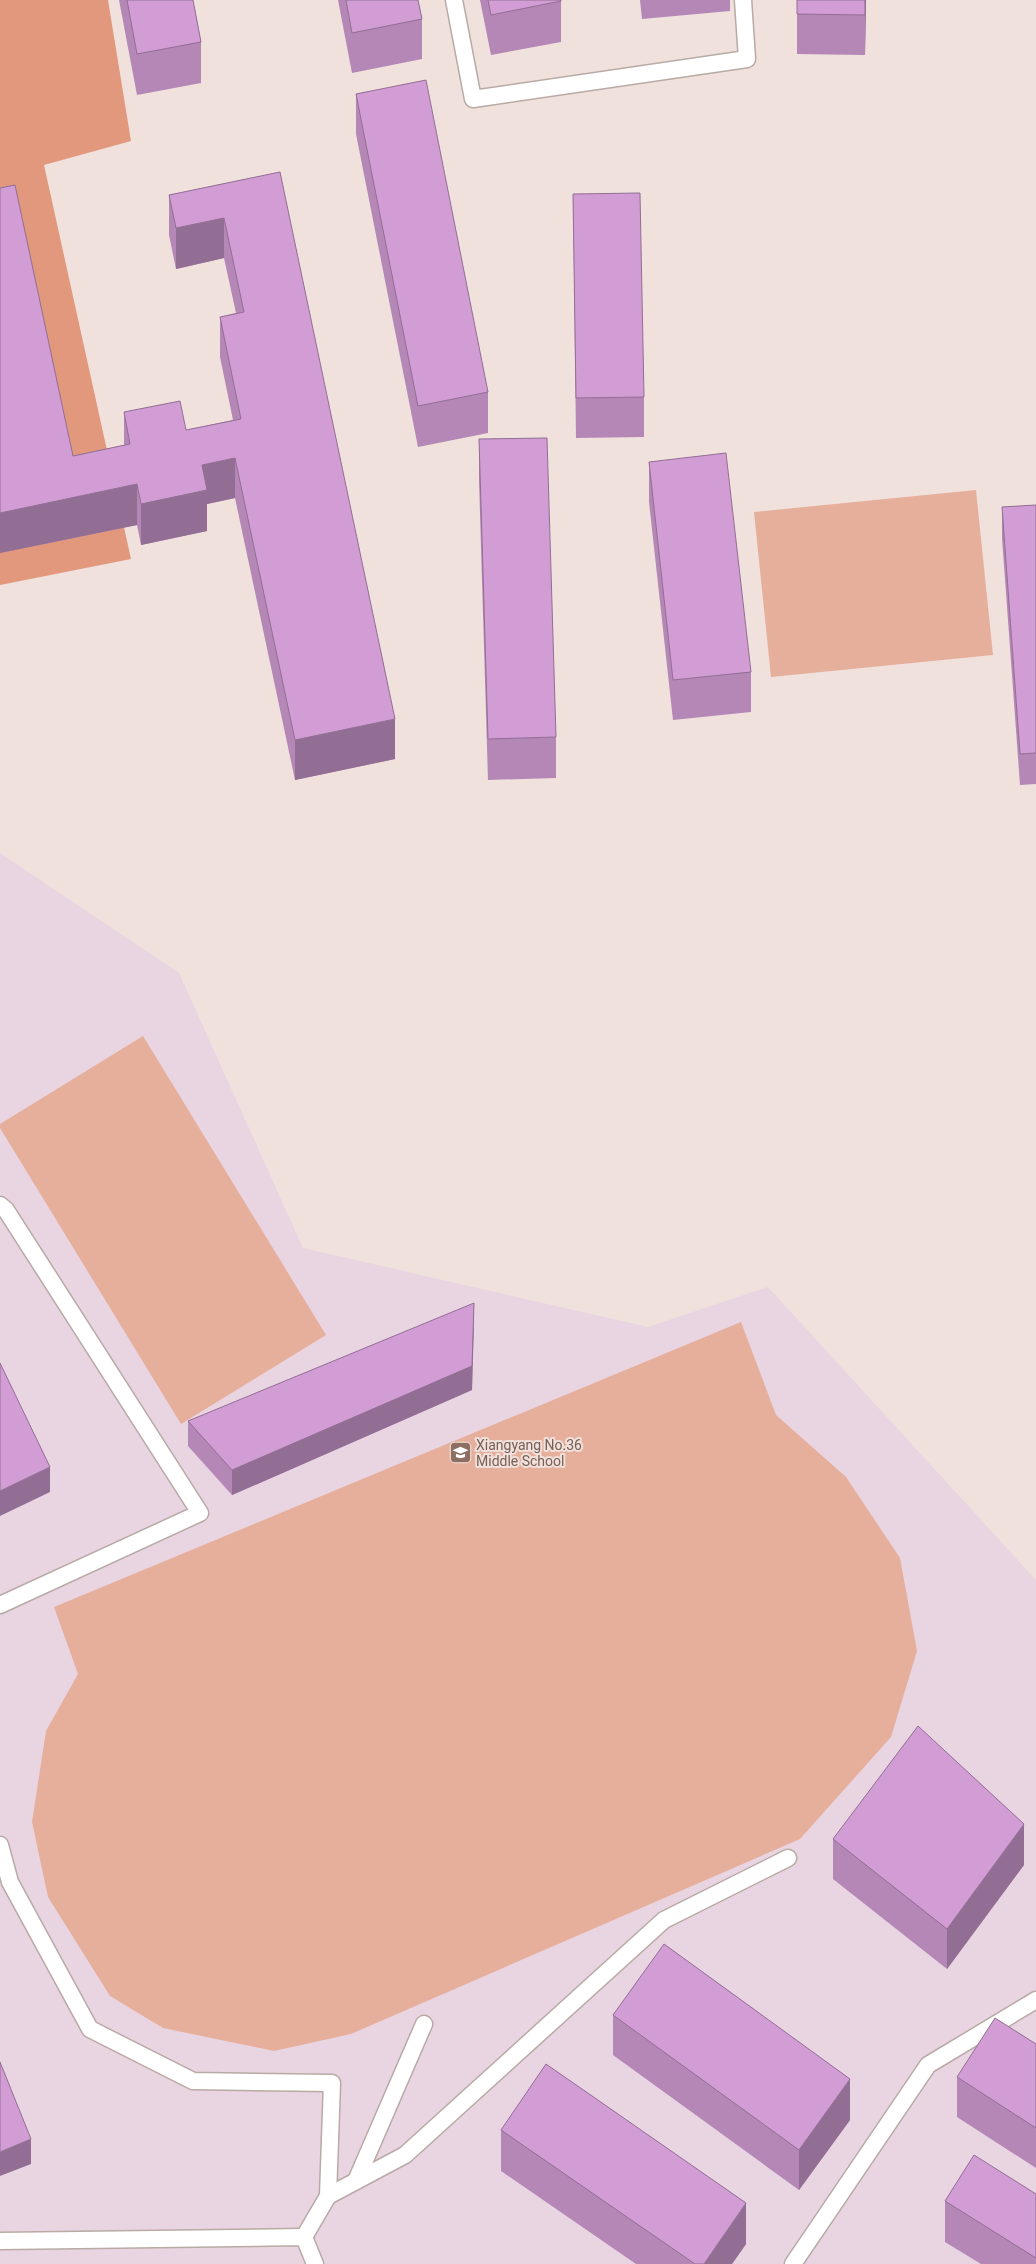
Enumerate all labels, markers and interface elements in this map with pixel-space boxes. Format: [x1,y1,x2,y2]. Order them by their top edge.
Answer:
place label: Xiangyang No.36 Middle School [476,1437,582,1469]
school or university icon: Xiangyang No.36 Middle School [448,1441,472,1465]

